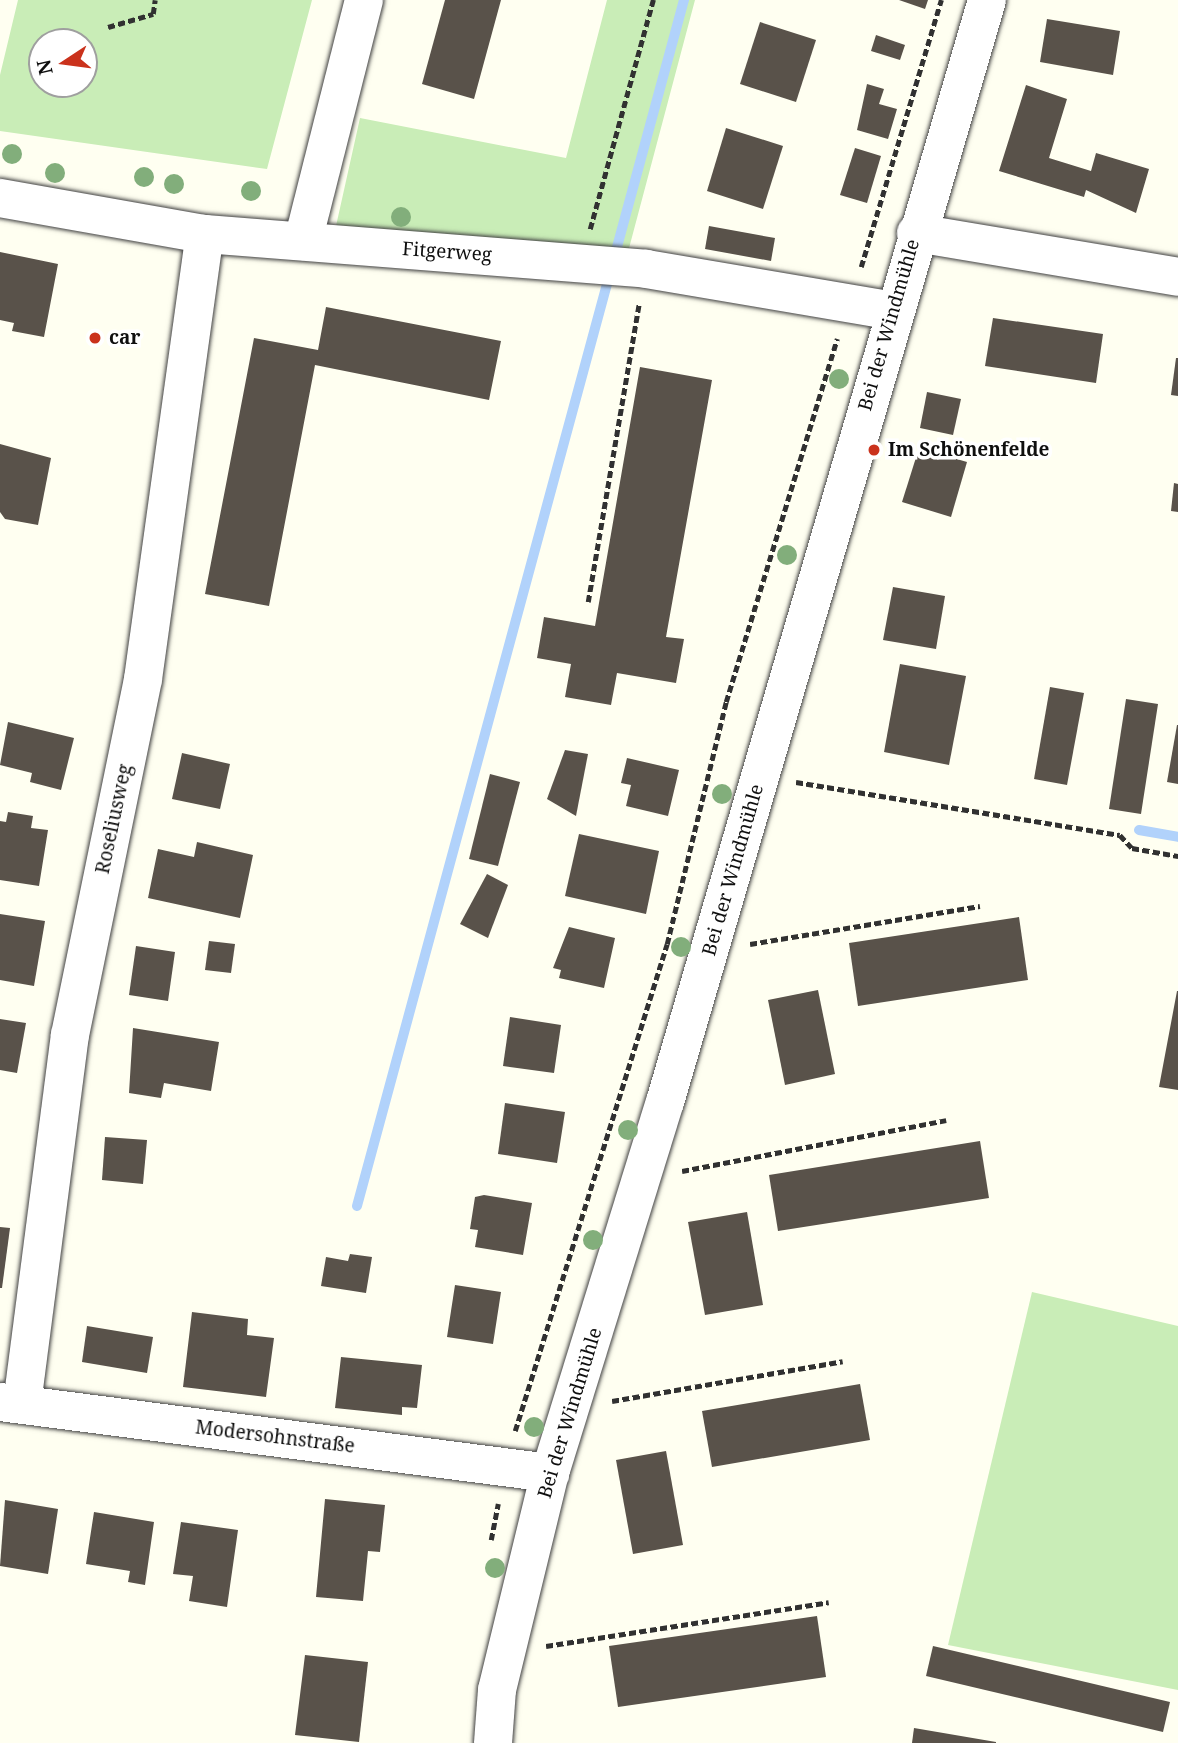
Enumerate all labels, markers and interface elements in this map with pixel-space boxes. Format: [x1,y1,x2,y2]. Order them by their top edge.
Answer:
north arrow [28,28,98,98]
text: N [30,57,59,78]
street label: Fitgerweg [401,237,493,267]
street label: Bei der Windmühle [854,237,924,413]
place label: car [109,327,140,349]
marker: car [87,330,103,346]
place label: Im Schönenfelde [888,439,1049,461]
marker: Im Schönenfelde [866,442,882,458]
street label: Roseliusweg [91,762,137,876]
street label: Bei der Windmühle [698,782,768,958]
street label: Bei der Windmühle [533,1325,607,1501]
street label: Modersohnstraße [194,1416,356,1458]

